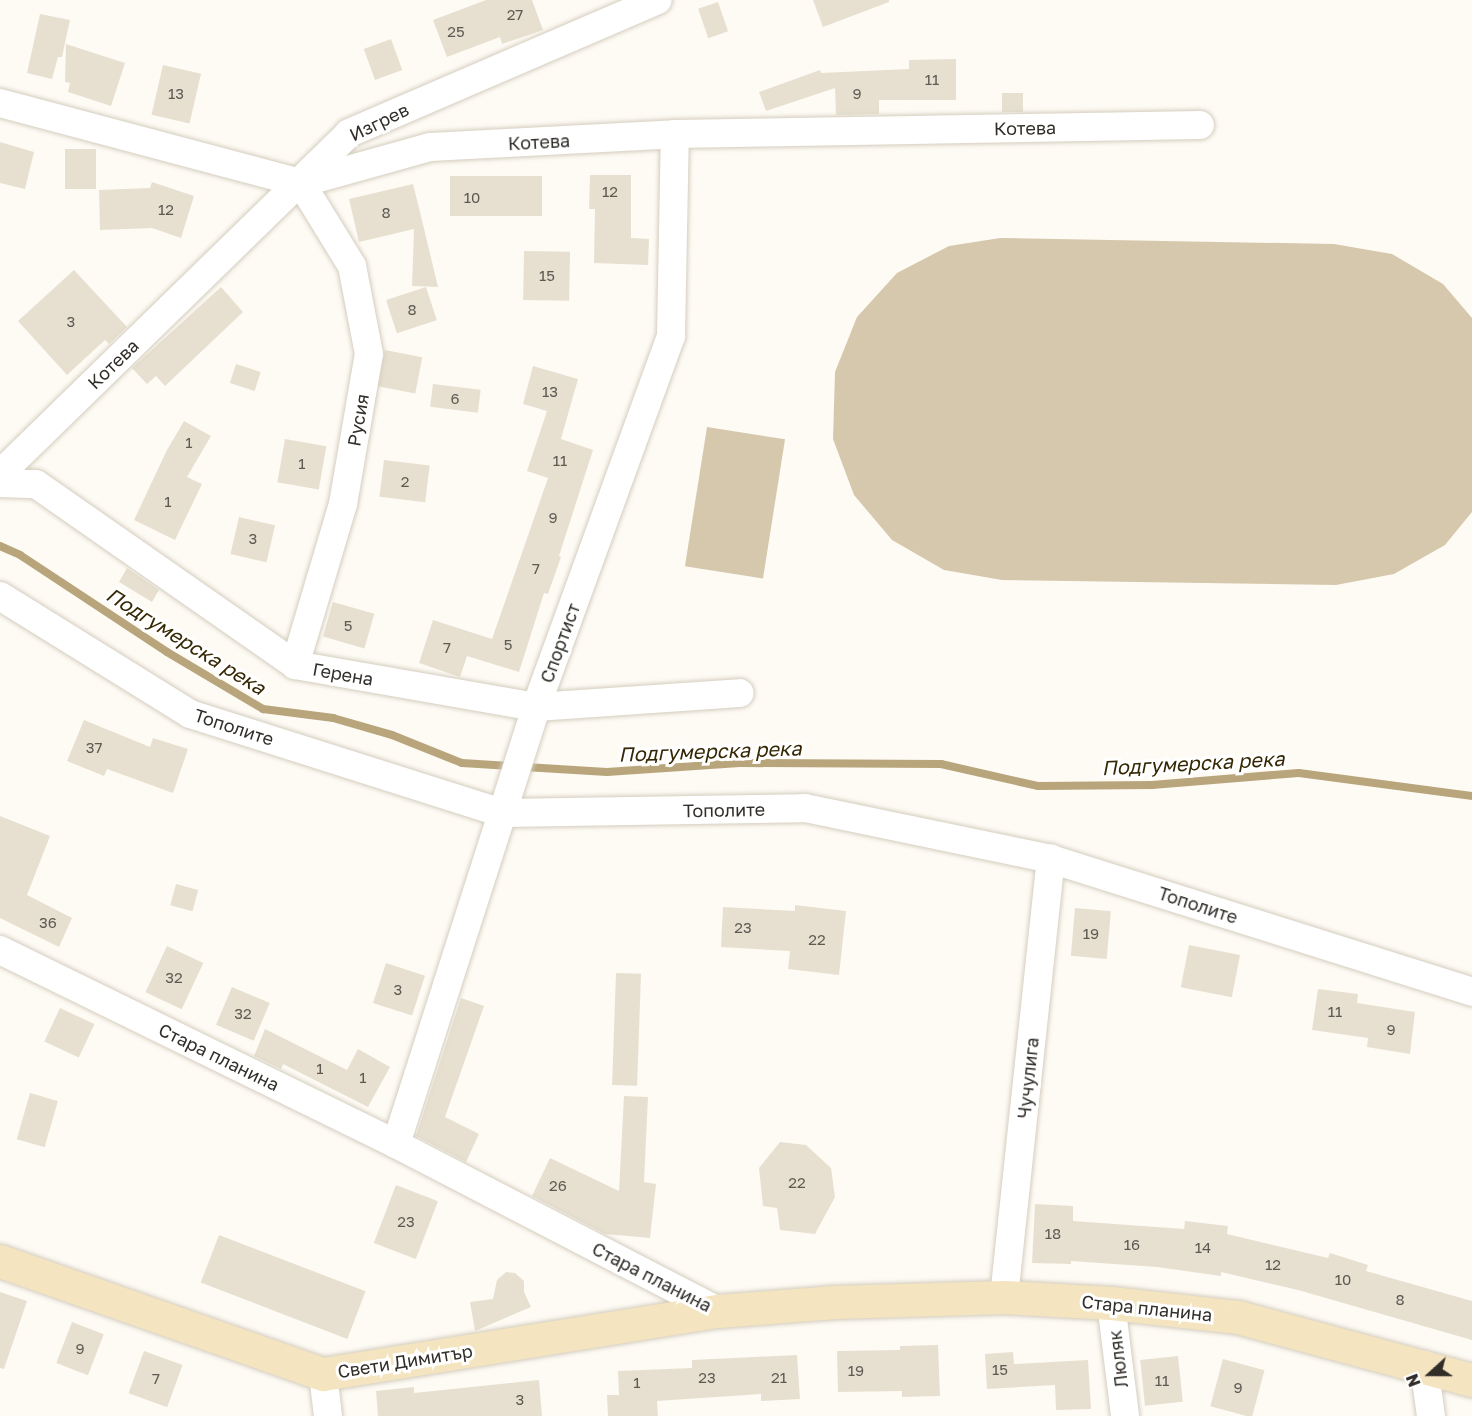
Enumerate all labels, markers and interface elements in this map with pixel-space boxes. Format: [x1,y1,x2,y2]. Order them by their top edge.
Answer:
house number: 27 [507,6,523,24]
house number: 25 [447,23,465,41]
house number: 11 [925,71,939,89]
house number: 13 [168,85,184,103]
house number: 9 [852,85,862,103]
street label: Изгрев [346,98,412,146]
street label: Котева [994,117,1056,139]
street label: Котева [507,130,571,154]
house number: 12 [602,183,618,201]
house number: 10 [464,189,480,207]
house number: 12 [158,201,174,219]
house number: 8 [381,204,391,222]
house number: 15 [539,267,555,285]
house number: 8 [407,301,417,319]
house number: 3 [67,313,75,331]
street label: Котева [83,335,143,393]
house number: 13 [542,383,558,401]
house number: 6 [450,390,460,408]
street label: Русия [343,392,373,448]
house number: 1 [185,434,193,452]
house number: 11 [553,452,567,470]
house number: 1 [298,455,306,473]
house number: 2 [401,473,409,491]
house number: 1 [164,493,172,511]
house number: 9 [548,509,558,527]
house number: 3 [249,530,257,548]
house number: 7 [532,560,540,578]
water label: Подгумерска река [102,582,270,700]
street label: Спортист [536,600,584,686]
house number: 5 [344,617,352,635]
house number: 5 [504,636,512,654]
house number: 7 [443,639,451,657]
street label: Герена [311,658,375,690]
street label: Тополите [192,704,276,750]
water label: Подгумерска река [618,736,802,766]
house number: 37 [86,739,102,757]
water label: Подгумерска река [1101,746,1285,780]
street label: Тополите [683,798,765,822]
street label: Тополите [1156,882,1240,928]
house number: 36 [39,914,57,932]
house number: 23 [734,919,752,937]
house number: 19 [1083,925,1099,943]
house number: 22 [808,931,826,949]
house number: 32 [165,969,183,987]
house number: 3 [394,981,402,999]
house number: 11 [1328,1003,1342,1021]
house number: 32 [234,1005,252,1023]
street label: Стара планина [155,1019,283,1095]
house number: 9 [1386,1021,1396,1039]
street label: Чучулига [1013,1036,1043,1120]
house number: 1 [316,1060,324,1078]
house number: 1 [359,1069,367,1087]
house number: 22 [788,1174,806,1192]
house number: 26 [549,1177,567,1195]
house number: 23 [397,1213,415,1231]
house number: 18 [1045,1225,1061,1243]
house number: 16 [1124,1236,1140,1254]
street label: Стара планина [589,1238,715,1316]
house number: 14 [1195,1239,1211,1257]
house number: 12 [1265,1256,1281,1274]
house number: 10 [1335,1271,1351,1289]
street label: Стара планина [1081,1290,1213,1326]
house number: 8 [1395,1291,1405,1309]
street label: Люляк [1104,1329,1132,1389]
house number: 9 [75,1340,85,1358]
street label: Свети Димитър [336,1340,474,1382]
north arrow [1400,1344,1460,1404]
house number: 15 [992,1361,1008,1379]
house number: 19 [848,1362,864,1380]
house number: 23 [698,1369,716,1387]
house number: 21 [771,1369,787,1387]
house number: 7 [152,1370,160,1388]
text: N [1402,1371,1425,1390]
house number: 11 [1155,1372,1169,1390]
house number: 1 [633,1374,641,1392]
house number: 9 [1233,1379,1243,1397]
house number: 3 [516,1391,524,1409]

